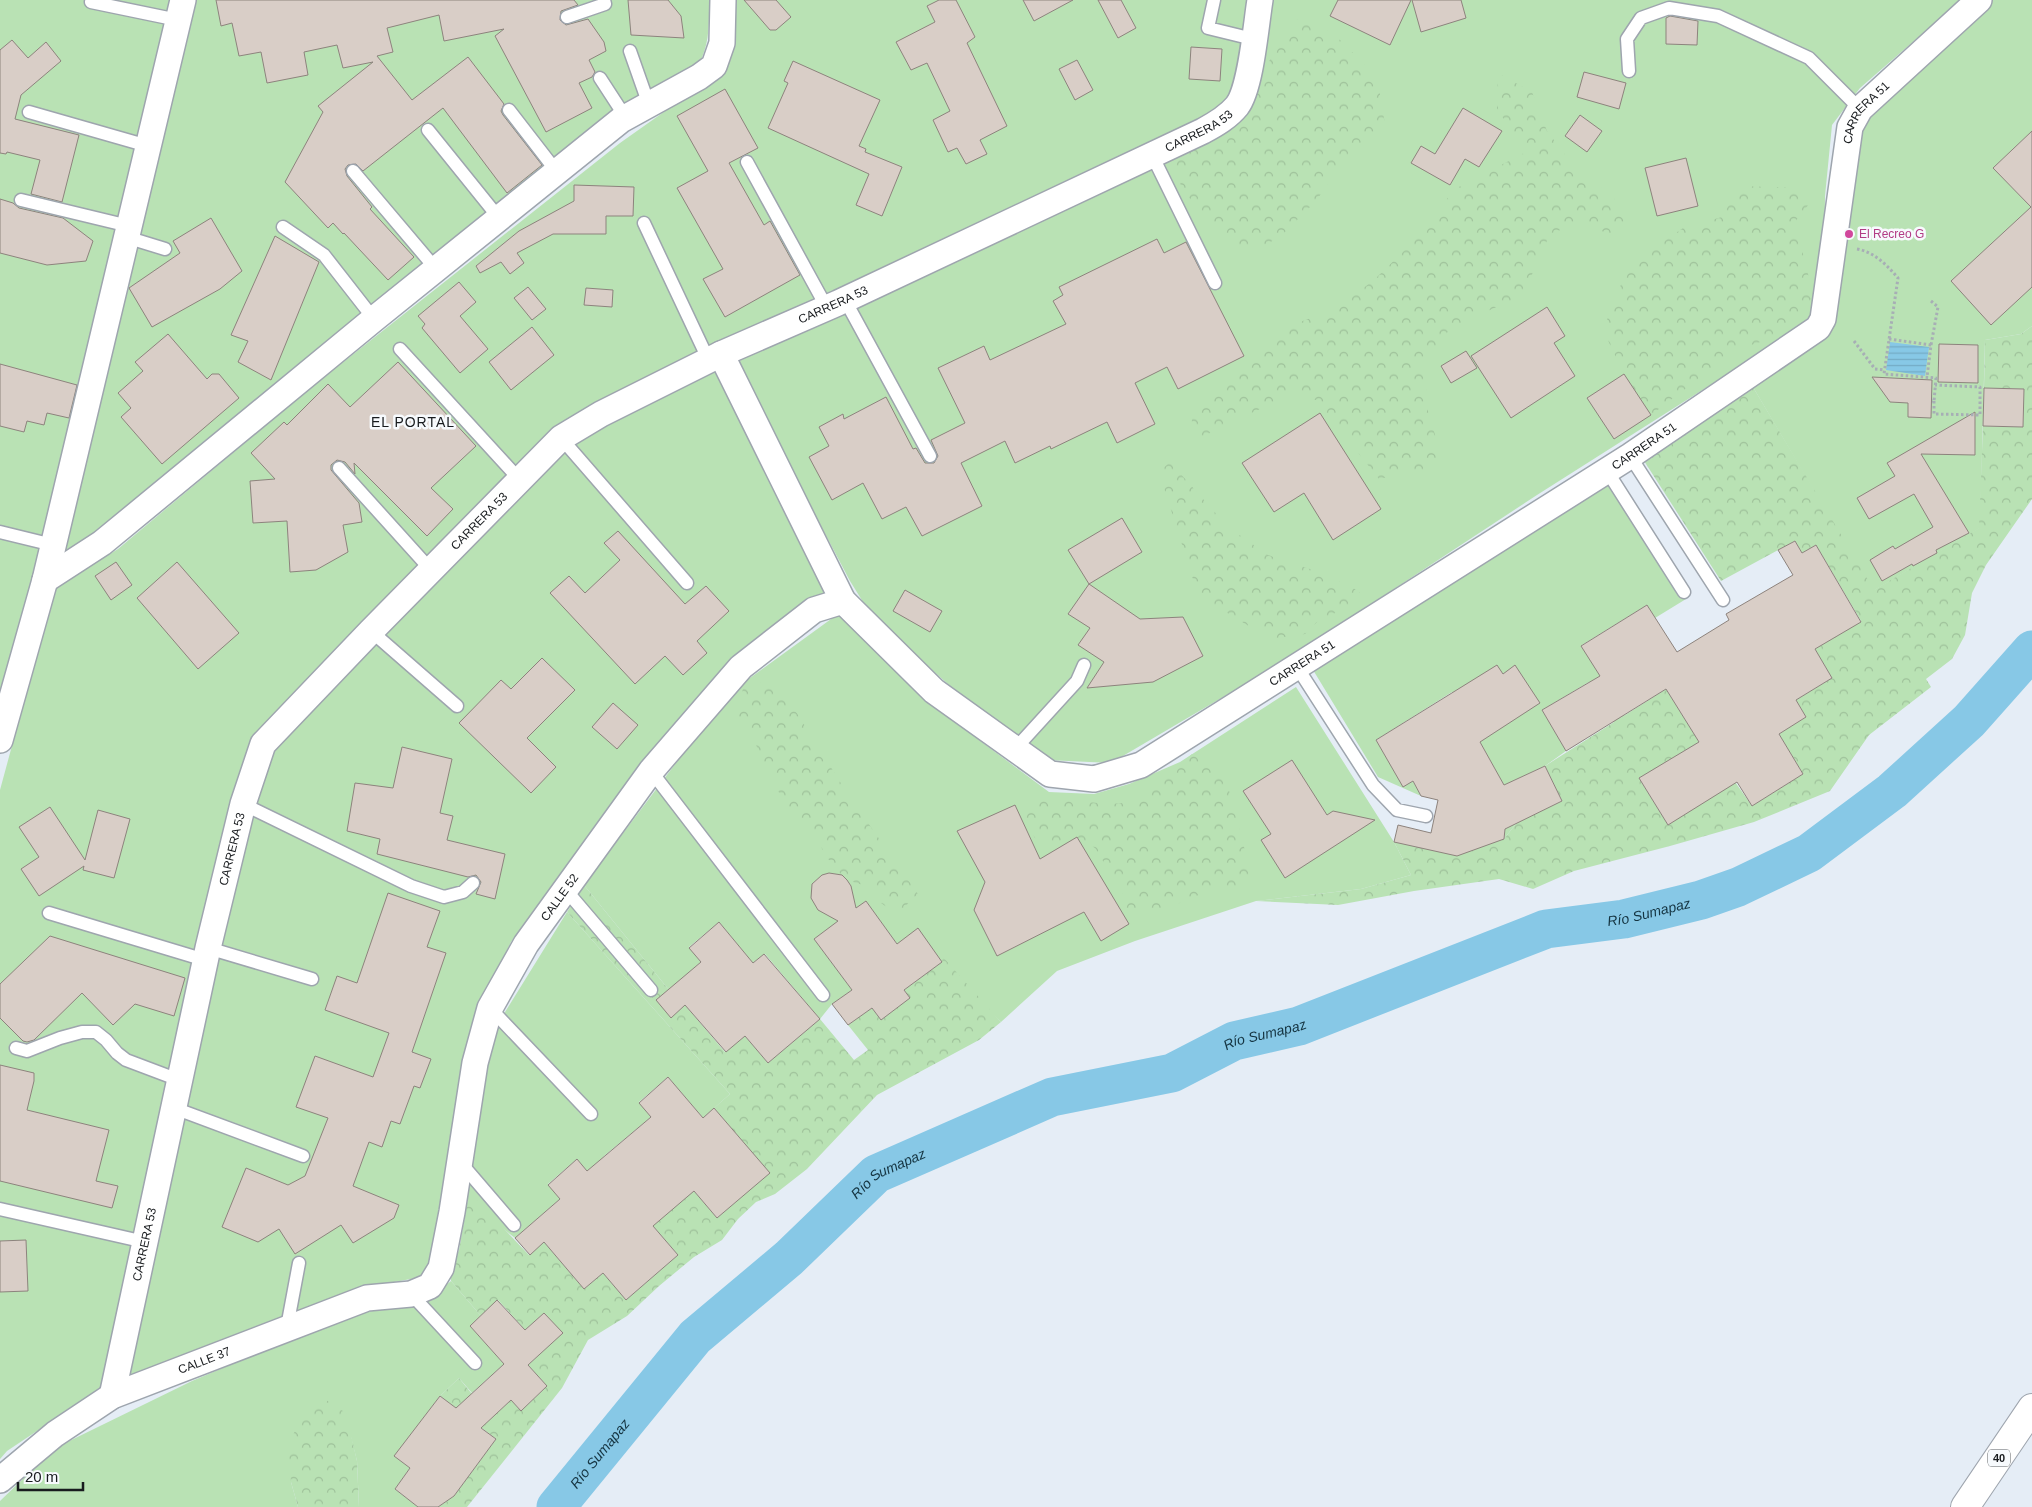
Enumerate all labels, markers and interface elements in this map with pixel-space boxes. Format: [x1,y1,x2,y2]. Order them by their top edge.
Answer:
street label: CARRERA 51 [1841,78,1892,145]
street label: CARRERA 53 [1163,107,1236,155]
place label: El Recreo G [1859,227,1924,241]
marker: El Recreo G [1843,228,1855,240]
street label: CARRERA 53 [796,283,870,326]
district label: EL PORTAL [371,414,455,430]
street label: CARRERA 51 [1609,419,1679,473]
street label: CARRERA 53 [448,489,511,553]
street label: CARRERA 51 [1267,637,1338,689]
street label: CARRERA 53 [216,811,248,887]
street label: CALLE 52 [538,871,582,924]
water label: Río Sumapaz [1606,895,1692,929]
water label: Río Sumapaz [1221,1016,1309,1053]
water label: Río Sumapaz [848,1145,928,1202]
street label: CARRERA 53 [130,1206,159,1282]
street label: CALLE 37 [176,1344,233,1377]
water label: Río Sumapaz [567,1416,633,1492]
road number: 40 [1988,1450,2010,1466]
scale bar [18,1460,82,1492]
text: 20 m [25,1468,58,1485]

